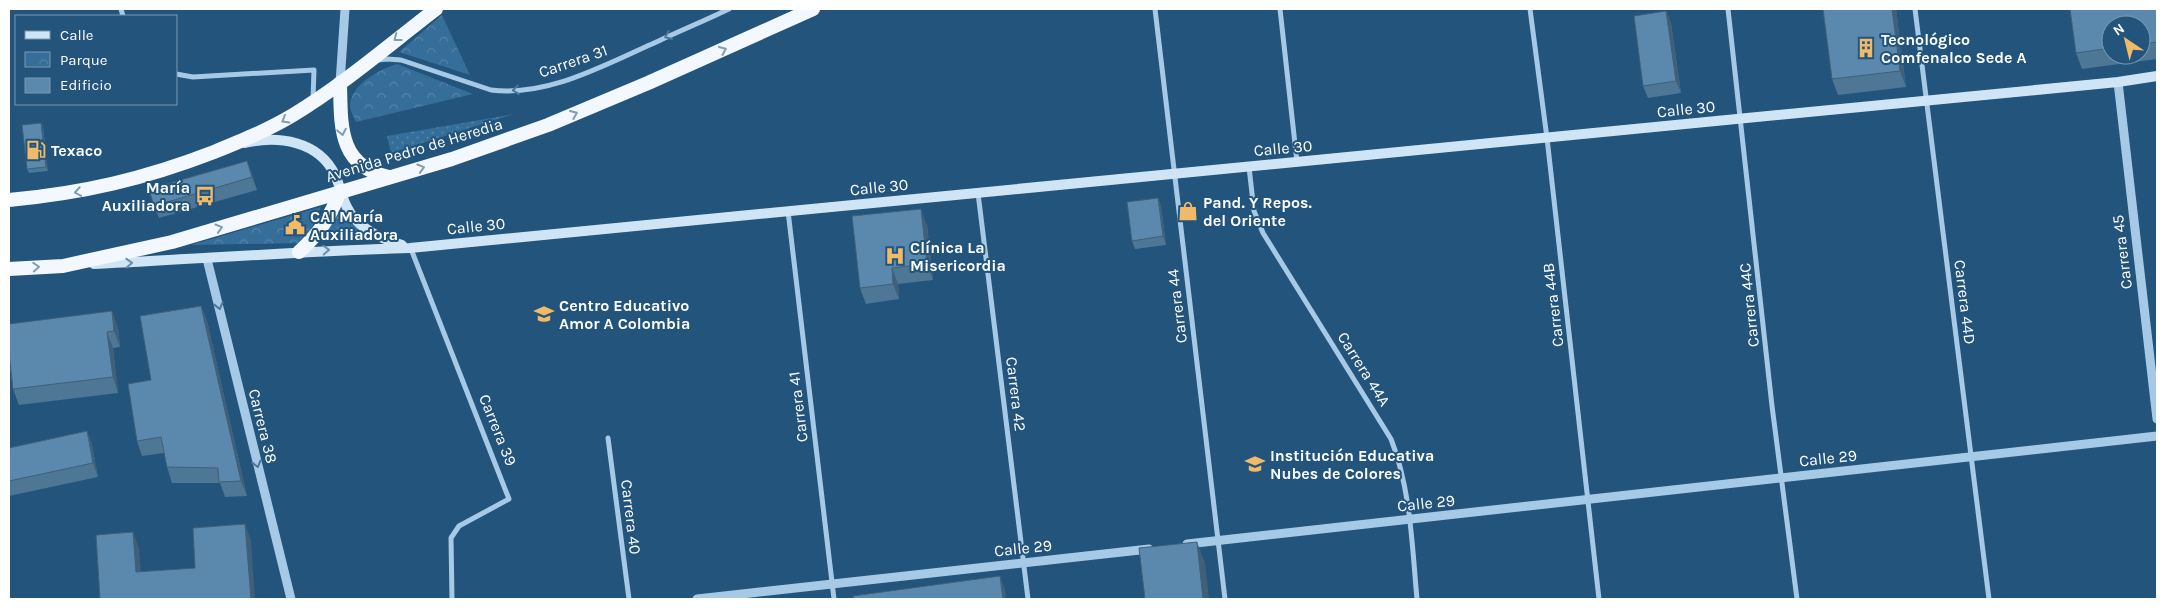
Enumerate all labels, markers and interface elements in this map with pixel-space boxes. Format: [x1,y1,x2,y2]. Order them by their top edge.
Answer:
legend [15,15,178,105]
north arrow [2101,15,2151,65]
text: N [2110,20,2128,40]
text: Calle [60,26,94,44]
one-way arrow [664,30,673,41]
place label: Tecnológico Comfenalco Sede A [1881,30,2027,67]
one-way arrow [394,33,403,41]
building icon: Tecnológico Comfenalco Sede A [1855,37,1877,59]
street label: Carrera 31 [536,40,610,82]
one-way arrow [718,45,727,56]
text: Parque [60,51,108,69]
text: Edificio [60,76,112,94]
one-way arrow [512,84,520,95]
street label: Calle 30 [1656,96,1716,122]
one-way arrow [569,110,578,120]
one-way arrow [281,114,290,124]
street label: Avenida Pedro de Heredia [323,114,505,186]
one-way arrow [337,127,347,136]
street label: Calle 30 [1253,136,1313,160]
fuel station icon: Texaco [25,139,47,161]
place label: Texaco [51,141,102,160]
one-way arrow [416,163,424,173]
street label: Calle 30 [849,174,909,200]
place label: María Auxiliadora [102,178,190,215]
bus stop icon: María Auxiliadora [194,185,216,207]
one-way arrow [73,186,82,196]
place label: Pand. Y Repos. del Oriente [1203,193,1312,230]
shop icon: Pand. Y Repos. del Oriente [1177,200,1199,222]
place label: CAI María Auxiliadora [310,207,398,244]
street label: Calle 30 [446,213,506,239]
public building icon: CAI María Auxiliadora [284,214,306,236]
street label: Carrera 45 [2108,214,2136,290]
one-way arrow [214,224,223,234]
place label: Clínica La Misericordia [910,238,1006,275]
one-way arrow [322,245,330,256]
hospital icon: Clínica La Misericordia [884,245,906,267]
one-way arrow [125,257,133,268]
street label: Carrera 44D [1950,259,1980,345]
one-way arrow [32,262,40,273]
street label: Carrera 44B [1538,262,1568,348]
street label: Carrera 44C [1735,262,1763,348]
street label: Carrera 44 [1163,268,1191,344]
place label: Centro Educativo Amor A Colombia [559,296,690,333]
one-way arrow [213,302,224,311]
school or university icon: Centro Educativo Amor A Colombia [533,303,555,325]
street label: Carrera 44A [1334,328,1394,410]
street label: Carrera 42 [1002,356,1030,432]
street label: Carrera 41 [784,371,812,443]
street label: Carrera 38 [245,387,281,465]
street label: Carrera 39 [475,391,521,469]
place label: Institución Educativa Nubes de Colores [1270,446,1434,483]
street label: Calle 29 [1798,446,1858,470]
school or university icon: Institución Educativa Nubes de Colores [1244,453,1266,475]
one-way arrow [252,460,262,468]
street label: Carrera 40 [617,479,645,555]
street label: Calle 29 [1396,491,1456,515]
street label: Calle 29 [993,536,1053,560]

